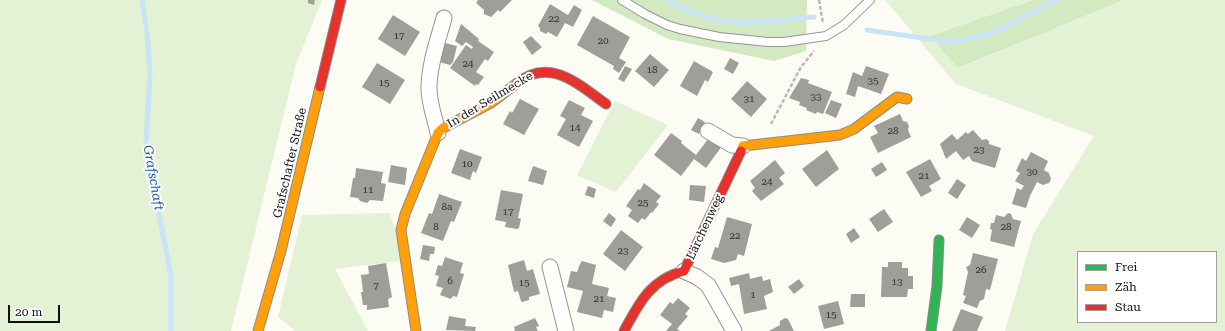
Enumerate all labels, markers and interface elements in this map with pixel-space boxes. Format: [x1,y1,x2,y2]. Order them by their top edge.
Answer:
house number: 22 [548,13,560,25]
house number: 17 [393,30,405,42]
house number: 20 [597,35,609,47]
house number: 24 [462,58,474,70]
house number: 18 [646,64,658,76]
street label: In der Seilmecke [445,69,535,131]
house number: 35 [867,75,879,87]
house number: 15 [378,77,390,89]
house number: 33 [810,91,822,103]
house number: 31 [743,93,755,105]
street label: Grafschafter Straße [270,106,310,220]
house number: 14 [569,122,581,134]
house number: 28 [887,125,899,137]
water label: Grafschaft [140,144,166,212]
house number: 23 [973,144,985,156]
house number: 10 [461,158,473,170]
house number: 30 [1026,166,1038,178]
house number: 21 [918,170,930,182]
house number: 24 [761,176,773,188]
house number: 11 [362,184,374,196]
street label: Lärchenweg [684,192,726,262]
house number: 25 [637,197,649,209]
house number: 8a [441,201,453,213]
house number: 17 [502,206,514,218]
house number: 8 [433,221,439,233]
house number: 28 [1000,221,1012,233]
house number: 22 [729,230,741,242]
house number: 23 [617,245,629,257]
legend [1077,251,1217,323]
text: Frei [1115,260,1137,274]
house number: 26 [975,264,987,276]
house number: 6 [447,275,453,287]
house number: 13 [891,276,903,288]
house number: 15 [518,277,530,289]
house number: 7 [373,280,379,292]
text: Zäh [1115,280,1137,294]
house number: 1 [750,289,756,301]
house number: 21 [593,293,605,305]
scale bar [10,297,62,323]
text: Stau [1115,300,1141,314]
text: 20 m [15,305,42,319]
house number: 15 [825,309,837,321]

